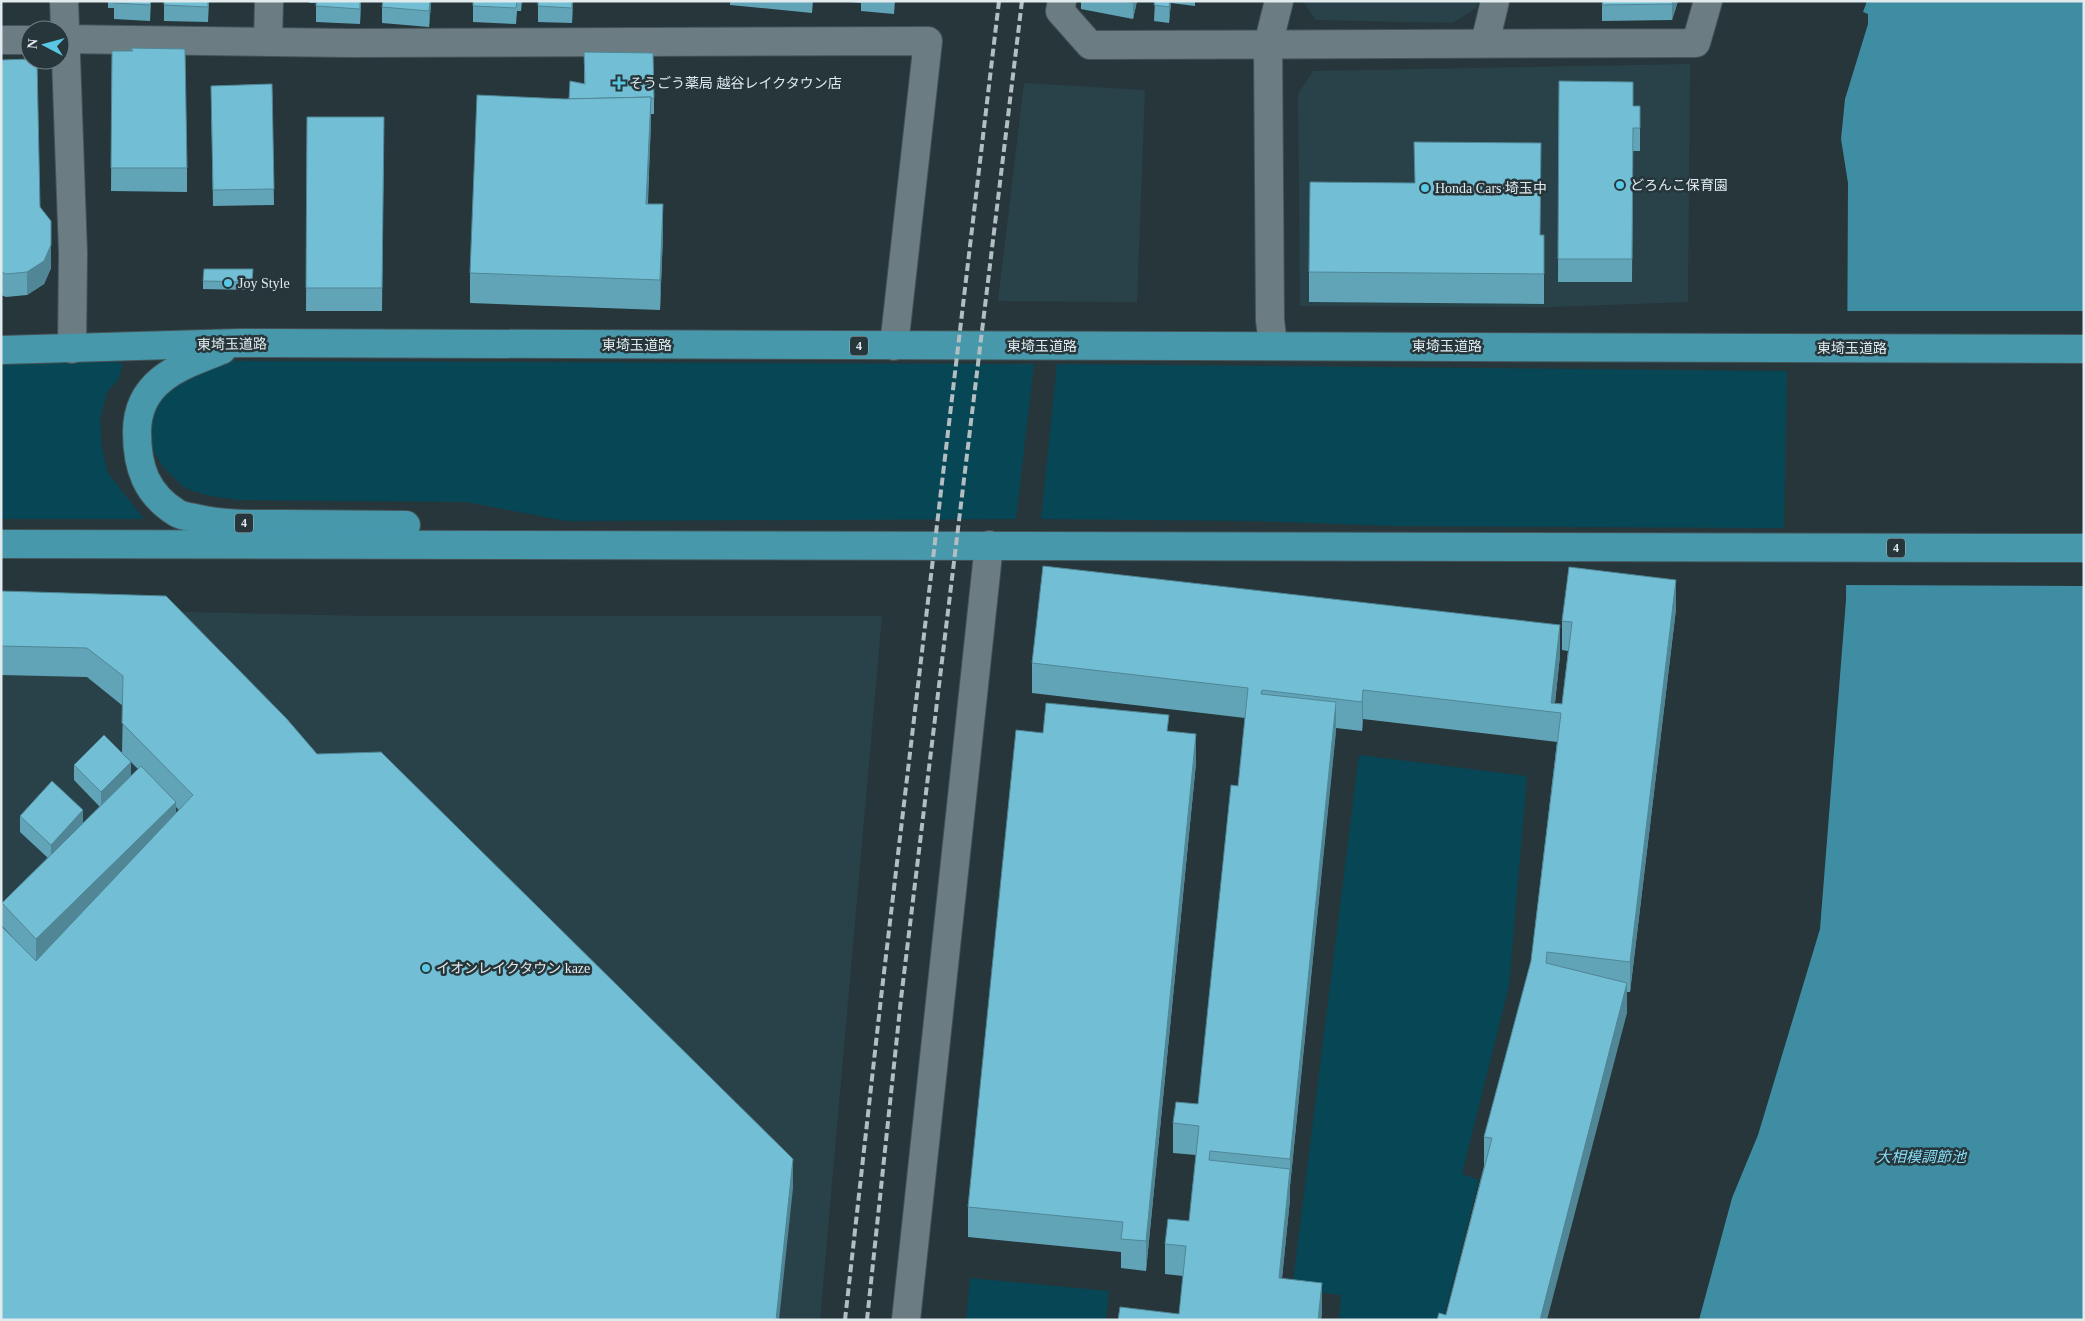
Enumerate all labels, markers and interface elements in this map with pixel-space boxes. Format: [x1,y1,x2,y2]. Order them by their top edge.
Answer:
north arrow [20,20,70,70]
text: N [25,38,41,50]
place label: そうごう薬局 越谷レイクタウン店 [629,75,842,91]
marker: そうごう薬局 越谷レイクタウン店 [613,77,625,89]
place label: どろんこ保育園 [1630,178,1728,193]
marker: どろんこ保育園 [1614,179,1626,191]
place label: Honda Cars 埼玉中 [1435,181,1547,196]
marker: Honda Cars 埼玉中 [1419,182,1431,194]
place label: Joy Style [238,276,290,291]
marker: Joy Style [222,277,234,289]
street label: 東埼玉道路 [197,336,267,353]
road number: 4 [850,336,868,356]
street label: 東埼玉道路 [602,338,672,353]
street label: 東埼玉道路 [1007,339,1077,354]
street label: 東埼玉道路 [1412,339,1482,354]
street label: 東埼玉道路 [1817,341,1887,356]
road number: 4 [235,514,253,532]
road number: 4 [1887,538,1905,558]
place label: イオンレイクタウン kaze [436,961,590,976]
marker: イオンレイクタウン kaze [420,962,432,974]
water label: 大相模調節池 [1876,1149,1968,1165]

